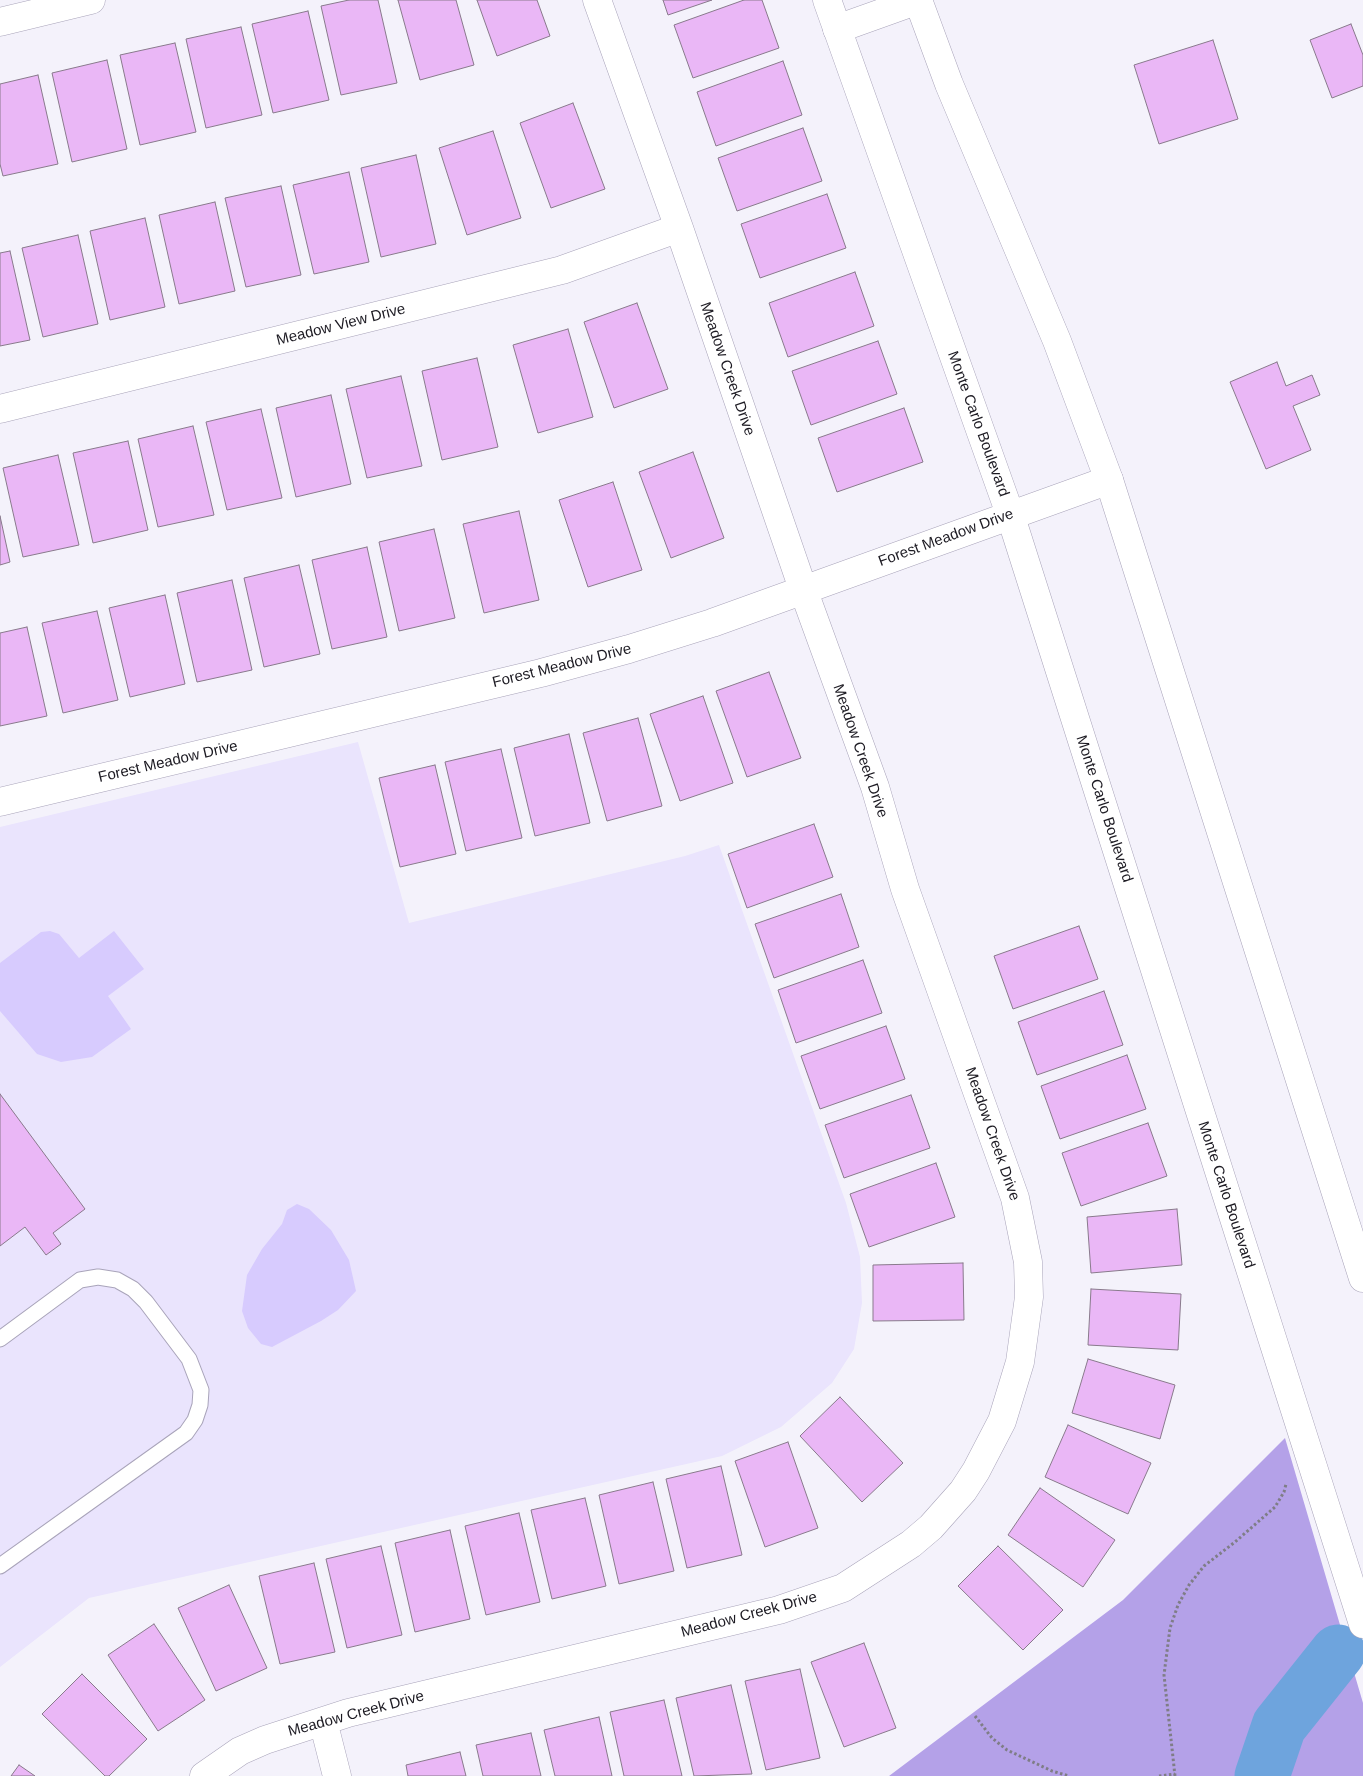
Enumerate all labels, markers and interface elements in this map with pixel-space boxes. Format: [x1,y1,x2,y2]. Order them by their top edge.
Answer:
street label: Meadow View Drive [275,300,407,350]
street label: Meadow Creek Drive [696,300,758,438]
street label: Monte Carlo Boulevard [943,349,1013,499]
street label: Forest Meadow Drive [876,505,1016,571]
street label: Forest Meadow Drive [491,640,633,692]
street label: Meadow Creek Drive [829,682,891,820]
street label: Monte Carlo Boulevard [1072,733,1136,885]
street label: Forest Meadow Drive [97,737,239,787]
street label: Meadow Creek Drive [961,1065,1023,1203]
street label: Monte Carlo Boulevard [1194,1119,1258,1271]
street label: Meadow Creek Drive [679,1588,819,1642]
street label: Meadow Creek Drive [286,1687,426,1741]

